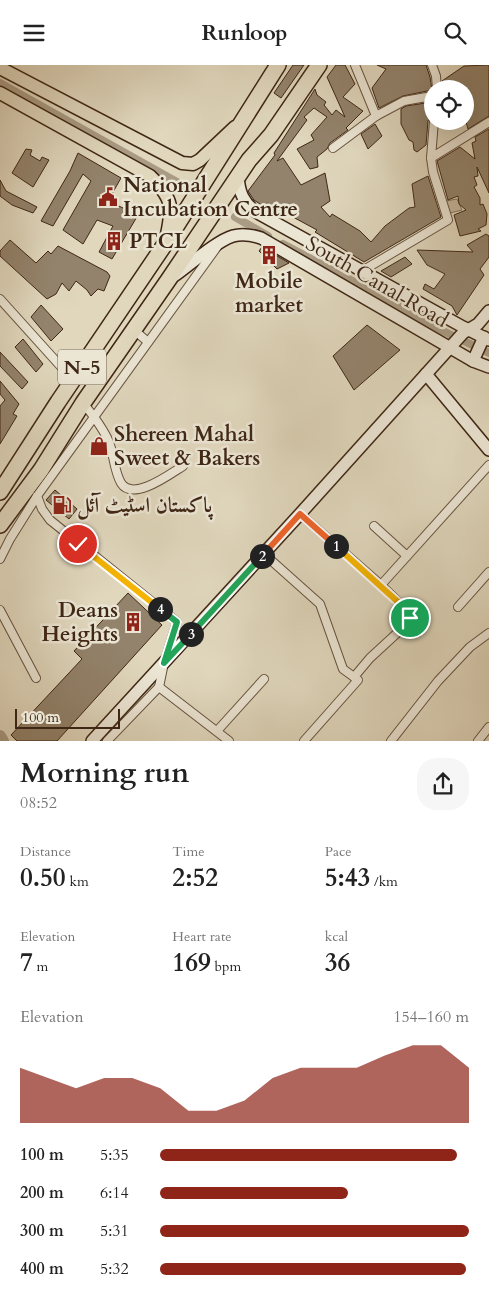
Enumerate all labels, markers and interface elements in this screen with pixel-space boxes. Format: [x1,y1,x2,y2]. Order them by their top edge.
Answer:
text: Runloop [201,18,288,48]
icon: menu [20,19,48,47]
icon: search [441,19,469,47]
map controls [424,80,474,130]
button: locate [424,80,474,130]
place label: National Incubation Centre [123,171,298,224]
public building icon: National Incubation Centre [97,186,119,208]
place label: PTCL [129,227,188,256]
street label: South Canal Road [300,229,454,335]
building icon: PTCL [103,230,125,252]
building icon: Mobile market [258,244,280,266]
place label: Mobile market [235,267,304,320]
road number: N-5 [58,349,106,385]
place label: Shereen Mahal Sweet & Bakers [114,420,260,473]
shop icon: Shereen Mahal Sweet & Bakers [88,435,110,457]
place label: پاکستان اسٹیٹ آئل [77,491,214,520]
fuel station icon: پاکستان اسٹیٹ آئل [51,494,73,516]
pin [57,523,99,565]
icon: check [64,530,92,558]
pin: 1 [324,533,348,559]
text: 1 [333,537,340,556]
pin: 2 [250,543,274,569]
text: 2 [259,547,266,566]
place label: Deans Heights [42,596,118,649]
pin: 4 [148,597,172,621]
pin [389,597,431,639]
text: 4 [157,600,164,619]
icon: arrive [396,604,424,632]
building icon: Deans Heights [122,611,144,633]
pin: 3 [178,621,204,647]
text: 3 [188,625,195,644]
scale bar [15,706,120,729]
text: 100 m [22,708,59,727]
text: Morning run [20,754,189,792]
button: share [417,758,469,810]
text: 08:52 [20,792,57,814]
text: Distance [20,842,71,861]
text: Time [172,842,205,861]
text: Pace [325,842,352,861]
text: 0.50 [20,861,66,895]
text: 2:52 [172,861,218,895]
text: 5:43 [325,861,370,895]
text: km [66,872,89,891]
text: /km [370,872,398,891]
text: Elevation [20,927,76,946]
text: Heart rate [172,927,232,946]
text: kcal [325,927,348,946]
text: 7 [20,946,33,980]
text: 169 [172,946,211,980]
text: 36 [325,946,350,980]
text: m [33,957,48,976]
text: bpm [211,957,241,976]
text: Elevation [20,1006,84,1028]
text: 154–160 m [393,1006,469,1028]
text: 100 m [20,1144,64,1166]
text: 5:35 [100,1144,129,1166]
text: 200 m [20,1182,64,1204]
text: 6:14 [100,1182,129,1204]
text: 300 m [20,1220,64,1242]
text: 5:31 [100,1220,129,1242]
text: 400 m [20,1258,64,1280]
text: 5:32 [100,1258,129,1280]

